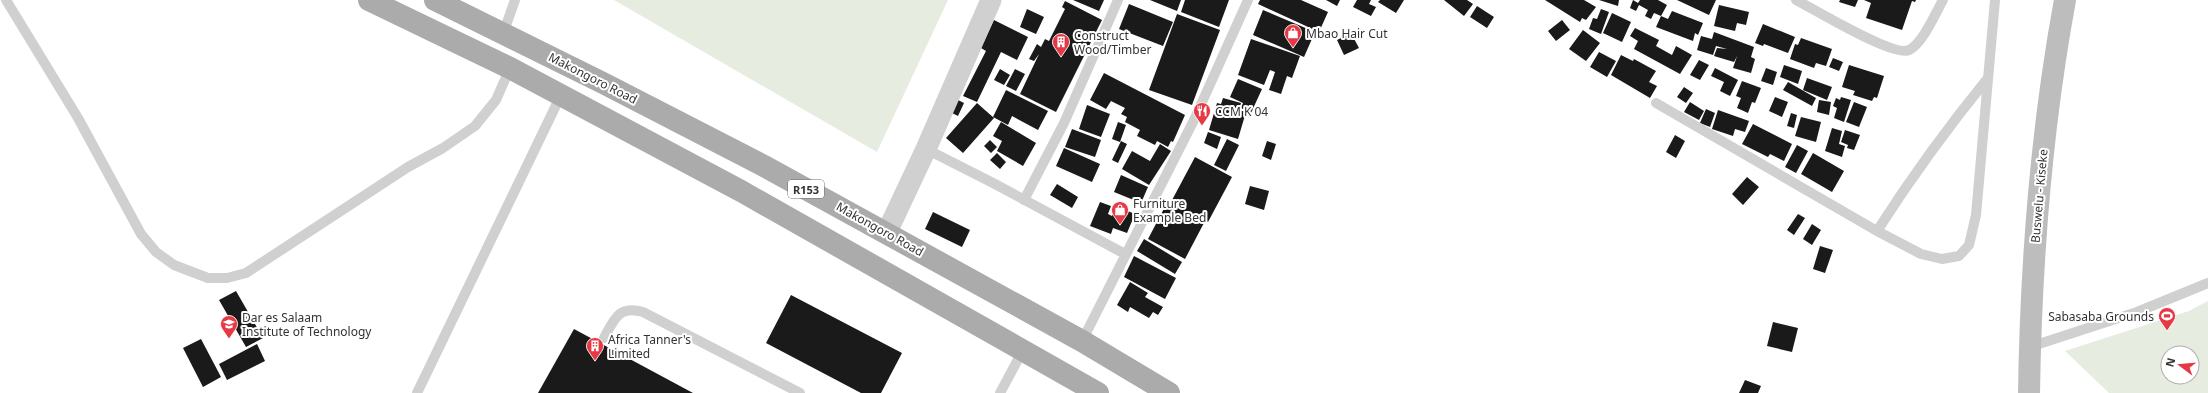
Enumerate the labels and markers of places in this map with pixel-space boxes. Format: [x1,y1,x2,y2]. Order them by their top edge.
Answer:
shop icon: Mbao Hair Cut [1283,23,1303,48]
place label: Mbao Hair Cut [1306,25,1388,42]
place label: Construct Wood/Timber [1074,27,1151,58]
building icon: Construct Wood/Timber [1051,32,1071,57]
restaurant icon: CCM K 04 [1192,101,1212,126]
place label: CCM K 04 [1215,103,1268,120]
place label: Furniture Example Bed [1133,195,1206,226]
shop icon: Furniture Example Bed [1110,200,1130,225]
sports icon: Sabasaba Grounds [2157,306,2177,331]
place label: Sabasaba Grounds [2048,308,2154,325]
place label: Dar es Salaam Institute of Technology [242,309,372,340]
school or university icon: Dar es Salaam Institute of Technology [219,314,239,339]
place label: Africa Tanner's Limited [608,331,691,362]
building icon: Africa Tanner's Limited [585,336,605,361]

